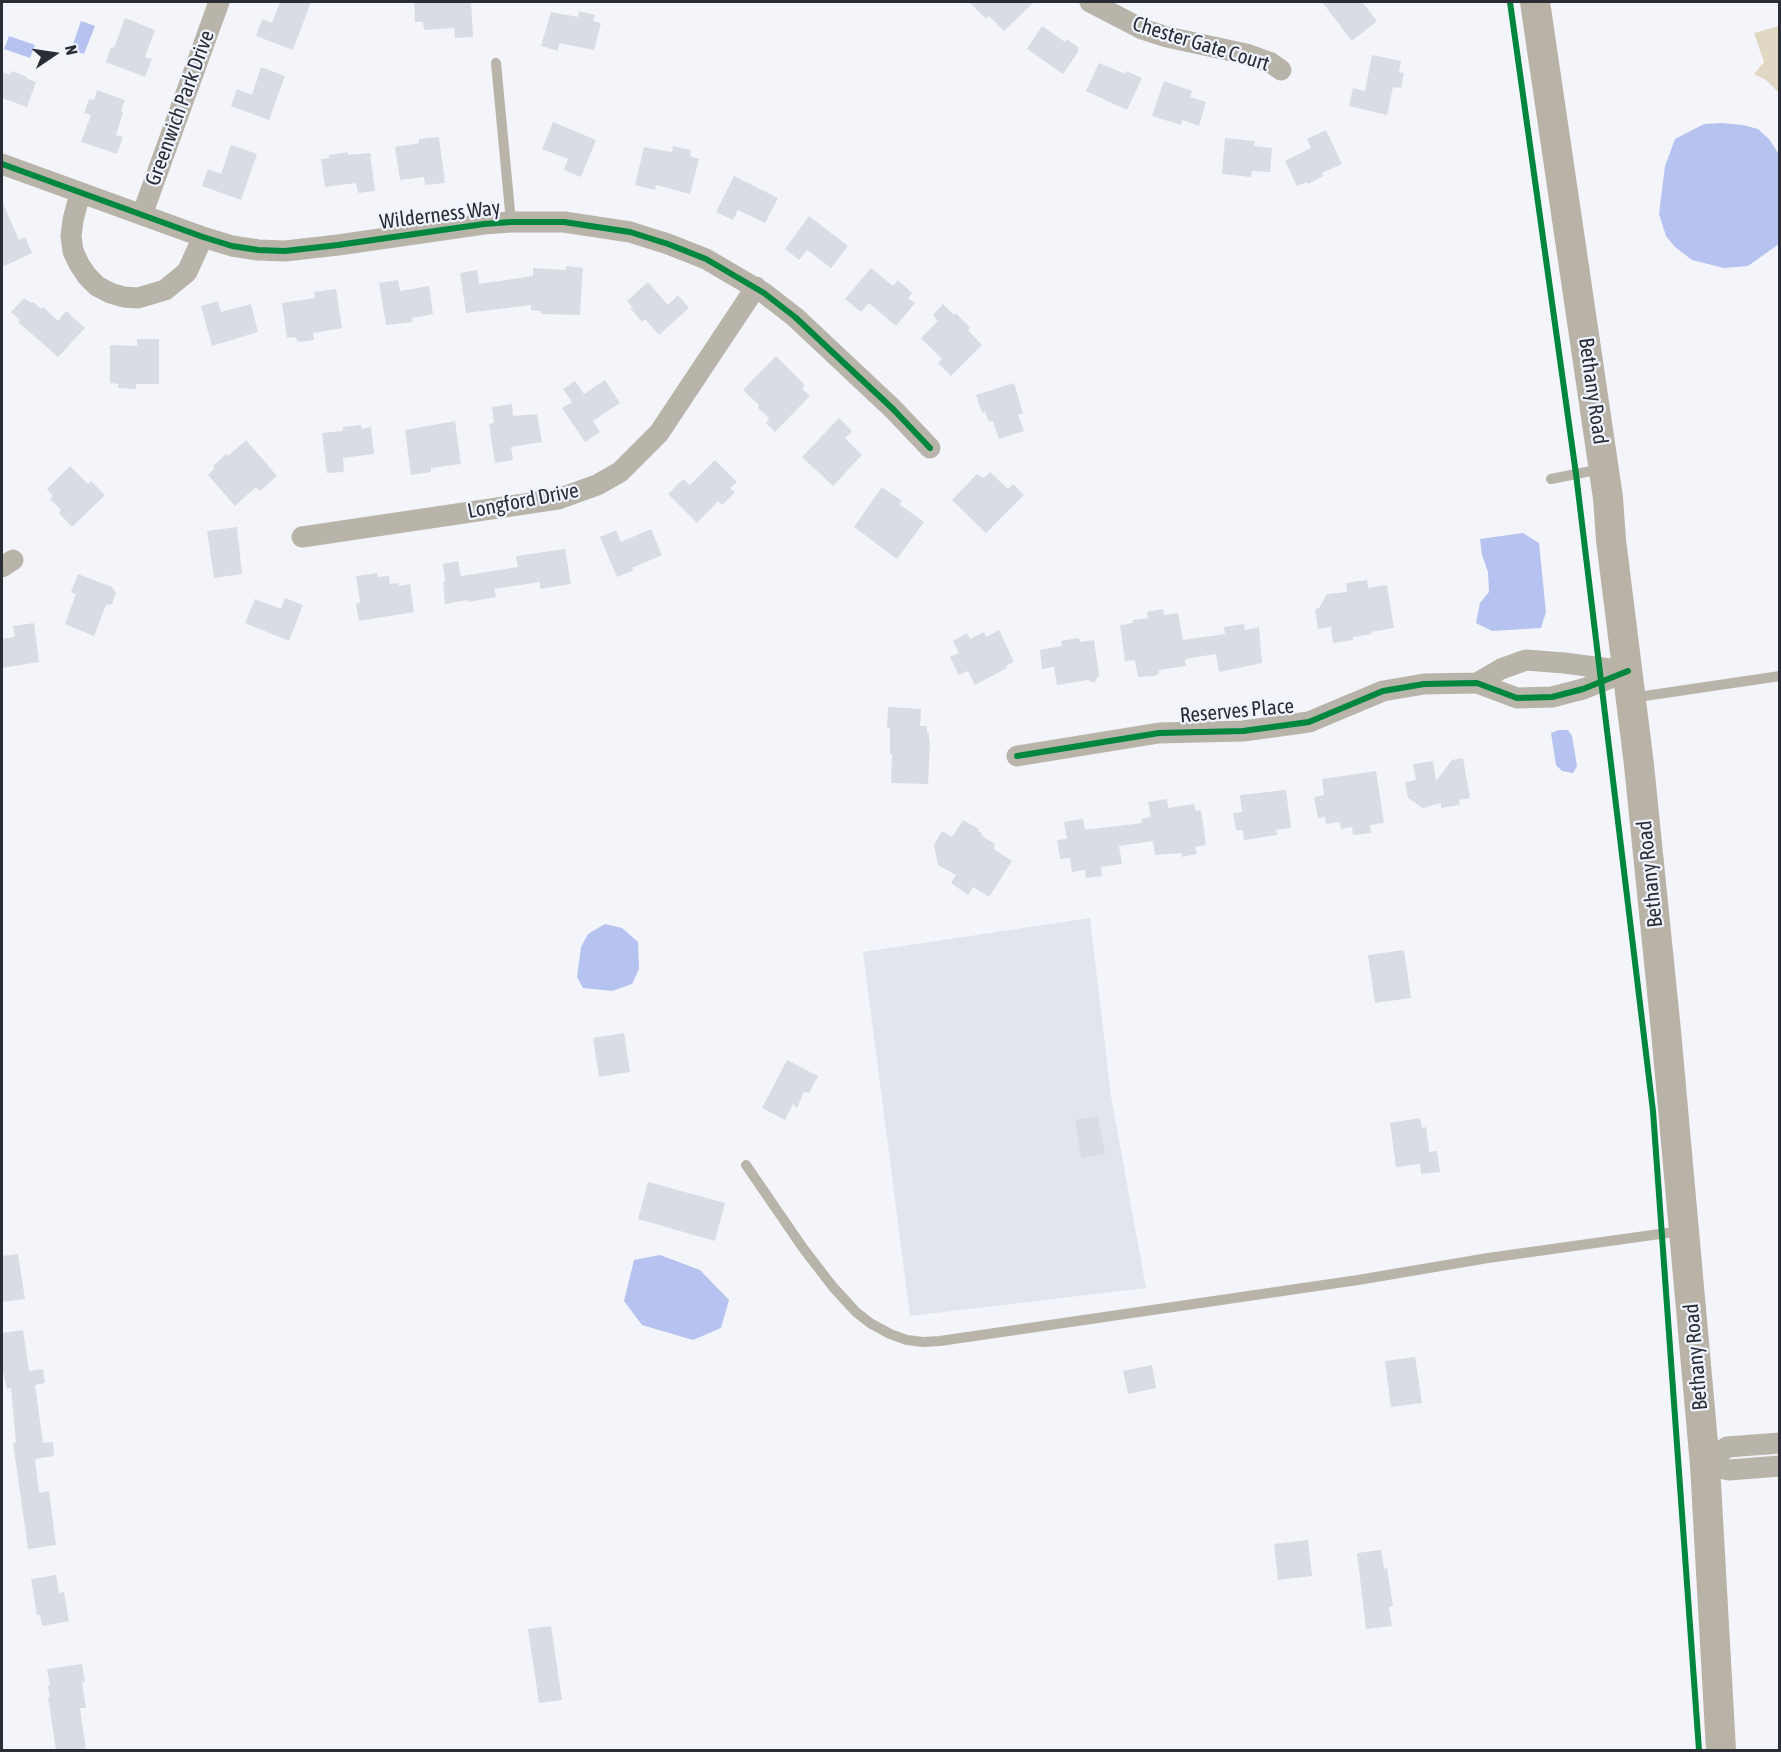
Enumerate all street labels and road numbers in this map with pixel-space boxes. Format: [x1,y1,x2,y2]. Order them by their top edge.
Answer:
street label: Chester Gate Court [1130,11,1272,77]
street label: Greenwich Park Drive [140,27,220,189]
street label: Wilderness Way [378,195,502,235]
street label: Bethany Road [1573,336,1613,446]
street label: Longford Drive [465,478,581,524]
street label: Reserves Place [1179,693,1295,729]
street label: Bethany Road [1632,819,1668,929]
street label: Bethany Road [1679,1302,1713,1412]

